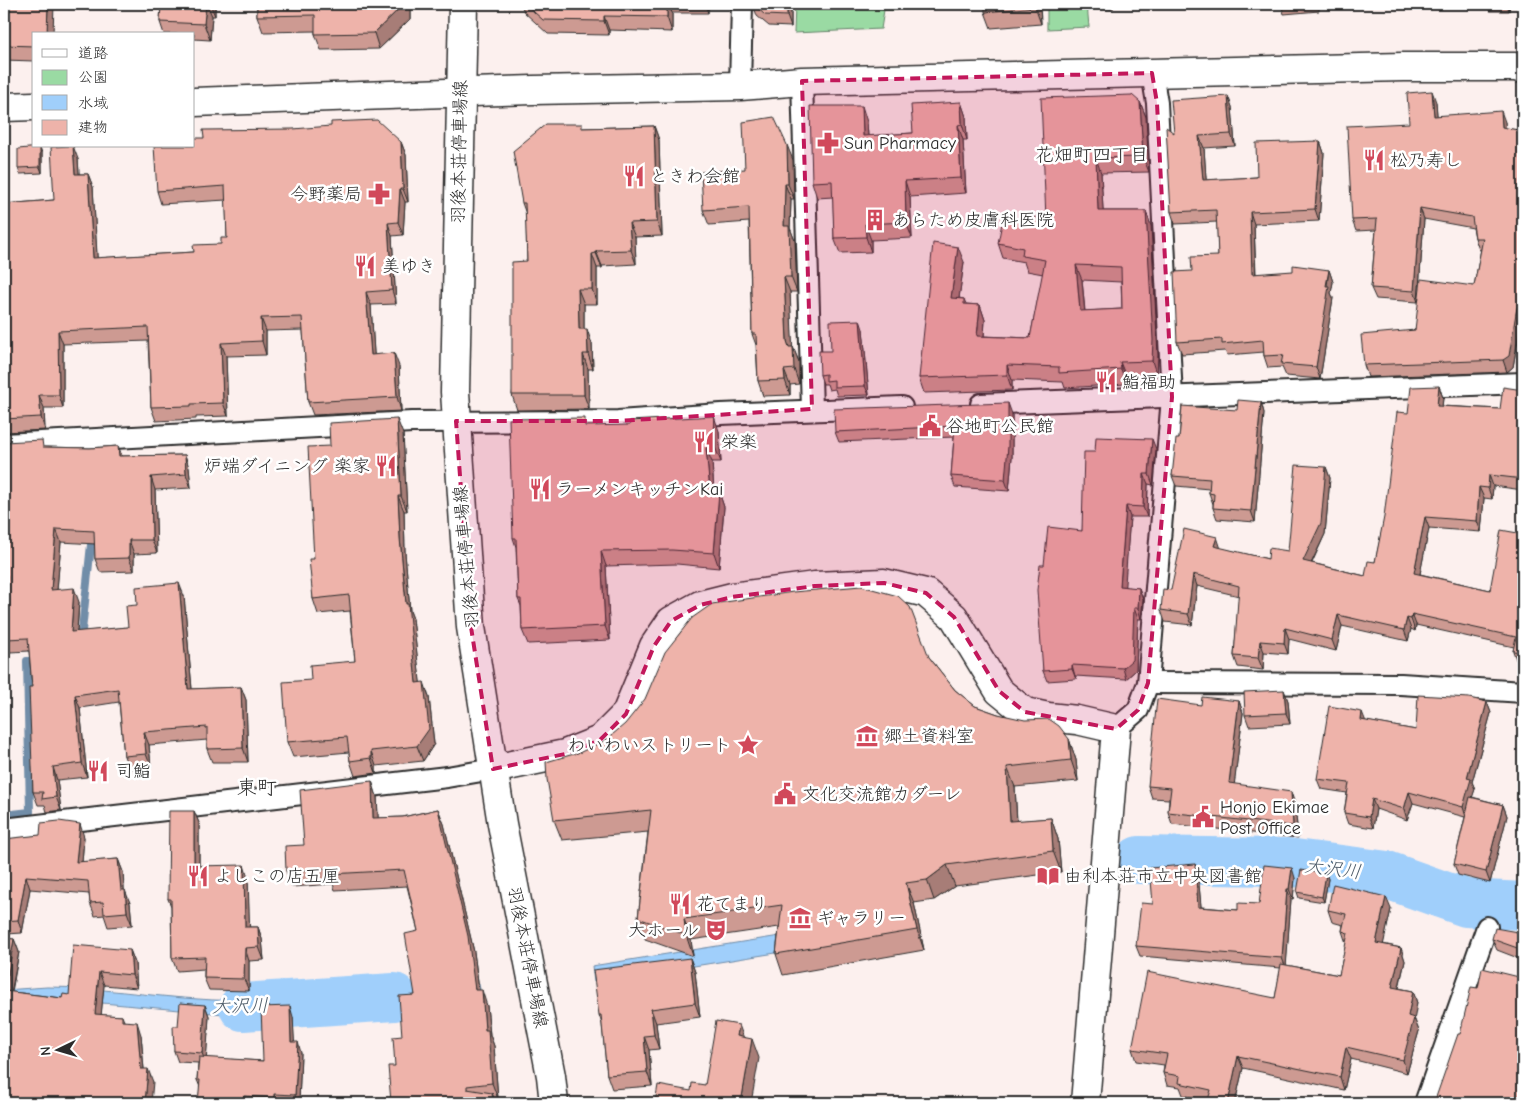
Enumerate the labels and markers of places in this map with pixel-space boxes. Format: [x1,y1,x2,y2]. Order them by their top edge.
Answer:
pharmacy icon: Sun Pharmacy [815,130,841,156]
place label: Sun Pharmacy [844,133,957,154]
restaurant icon: 松乃寿し [1361,147,1387,173]
place label: 松乃寿し [1390,150,1462,171]
restaurant icon: ときわ会館 [621,163,647,189]
place label: ときわ会館 [650,166,740,187]
pharmacy icon: 今野薬局 [366,181,392,207]
place label: 今野薬局 [290,184,362,205]
building icon: あらため皮膚科医院 [862,207,888,233]
place label: あらため皮膚科医院 [892,210,1054,231]
restaurant icon: 美ゆき [352,253,378,279]
place label: 美ゆき [382,256,436,277]
restaurant icon: 鮨福助 [1093,369,1119,395]
place label: 鮨福助 [1122,372,1176,393]
public building icon: 谷地町公民館 [917,413,943,439]
place label: 谷地町公民館 [946,416,1054,437]
restaurant icon: 栄楽 [691,429,717,455]
place label: 栄楽 [721,432,757,453]
restaurant icon: 炉端ダイニング 楽家 [373,453,399,479]
place label: 炉端ダイニング 楽家 [204,456,370,477]
restaurant icon: ラーメンキッチンKai [527,476,553,502]
place label: ラーメンキッチンKai [556,479,723,500]
museum icon: 郷土資料室 [854,723,880,749]
place label: 郷土資料室 [884,726,974,747]
place icon: わいわいストリート [735,732,761,758]
place label: わいわいストリート [568,735,731,756]
restaurant icon: 司鮨 [85,758,111,784]
place label: 司鮨 [115,761,151,782]
public building icon: 文化交流館カダーレ [772,781,798,807]
place label: 文化交流館カダーレ [802,784,961,805]
place label: Honjo Ekimae Post Office [1220,797,1329,839]
public building icon: Honjo Ekimae Post Office [1190,804,1216,830]
restaurant icon: よしこの店五厘 [185,863,211,889]
library icon: 由利本荘市立中央図書館 [1035,863,1061,889]
place label: よしこの店五厘 [214,866,340,887]
place label: 由利本荘市立中央図書館 [1064,866,1262,887]
restaurant icon: 花てまり [667,891,693,917]
place label: 花てまり [696,894,768,915]
museum icon: ギャラリー [787,905,813,931]
place label: ギャラリー [816,908,906,929]
theatre icon: 大ホール [703,917,729,943]
place label: 大ホール [628,920,699,941]

